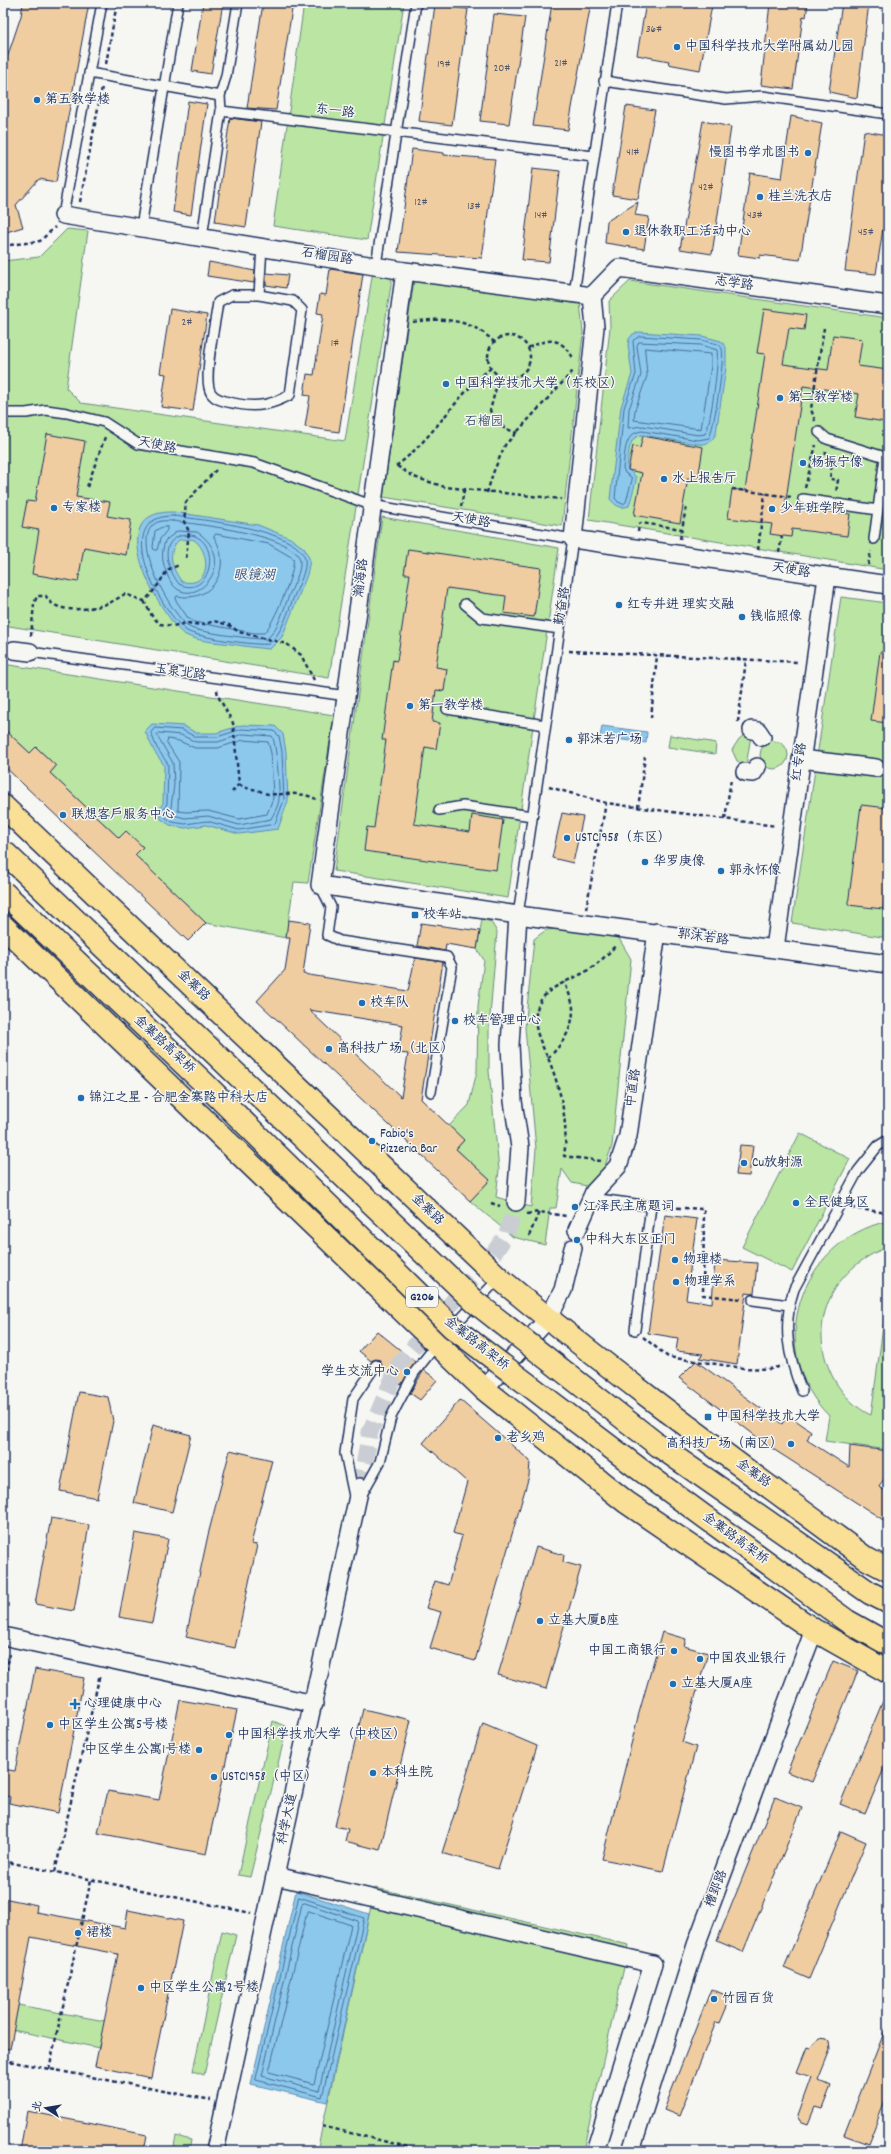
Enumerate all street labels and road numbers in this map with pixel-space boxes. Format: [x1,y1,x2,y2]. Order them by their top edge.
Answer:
street label: 东一路 [314,100,356,124]
street label: 石榴园路 [300,244,354,270]
street label: 志学路 [713,272,755,296]
street label: 天使路 [136,433,178,459]
street label: 天使路 [450,508,492,534]
street label: 瀚海路 [350,557,374,599]
street label: 天使路 [770,559,812,583]
street label: 勤奋路 [551,585,575,627]
street label: 玉泉北路 [153,660,207,686]
street label: 红专路 [788,741,812,783]
street label: 郭沫若路 [676,925,730,951]
street label: 金寨路 [172,966,214,1006]
street label: 金寨路高架桥 [129,1011,199,1079]
street label: 中直路 [622,1067,646,1109]
street label: 金寨路 [406,1190,448,1230]
road number: G206 [406,1287,438,1307]
street label: 金寨路高架桥 [439,1312,513,1376]
street label: 金寨路 [732,1455,774,1493]
street label: 金寨路高架桥 [698,1508,772,1570]
street label: 科学大道 [273,1792,303,1846]
street label: 槽郢路 [701,1867,733,1911]

